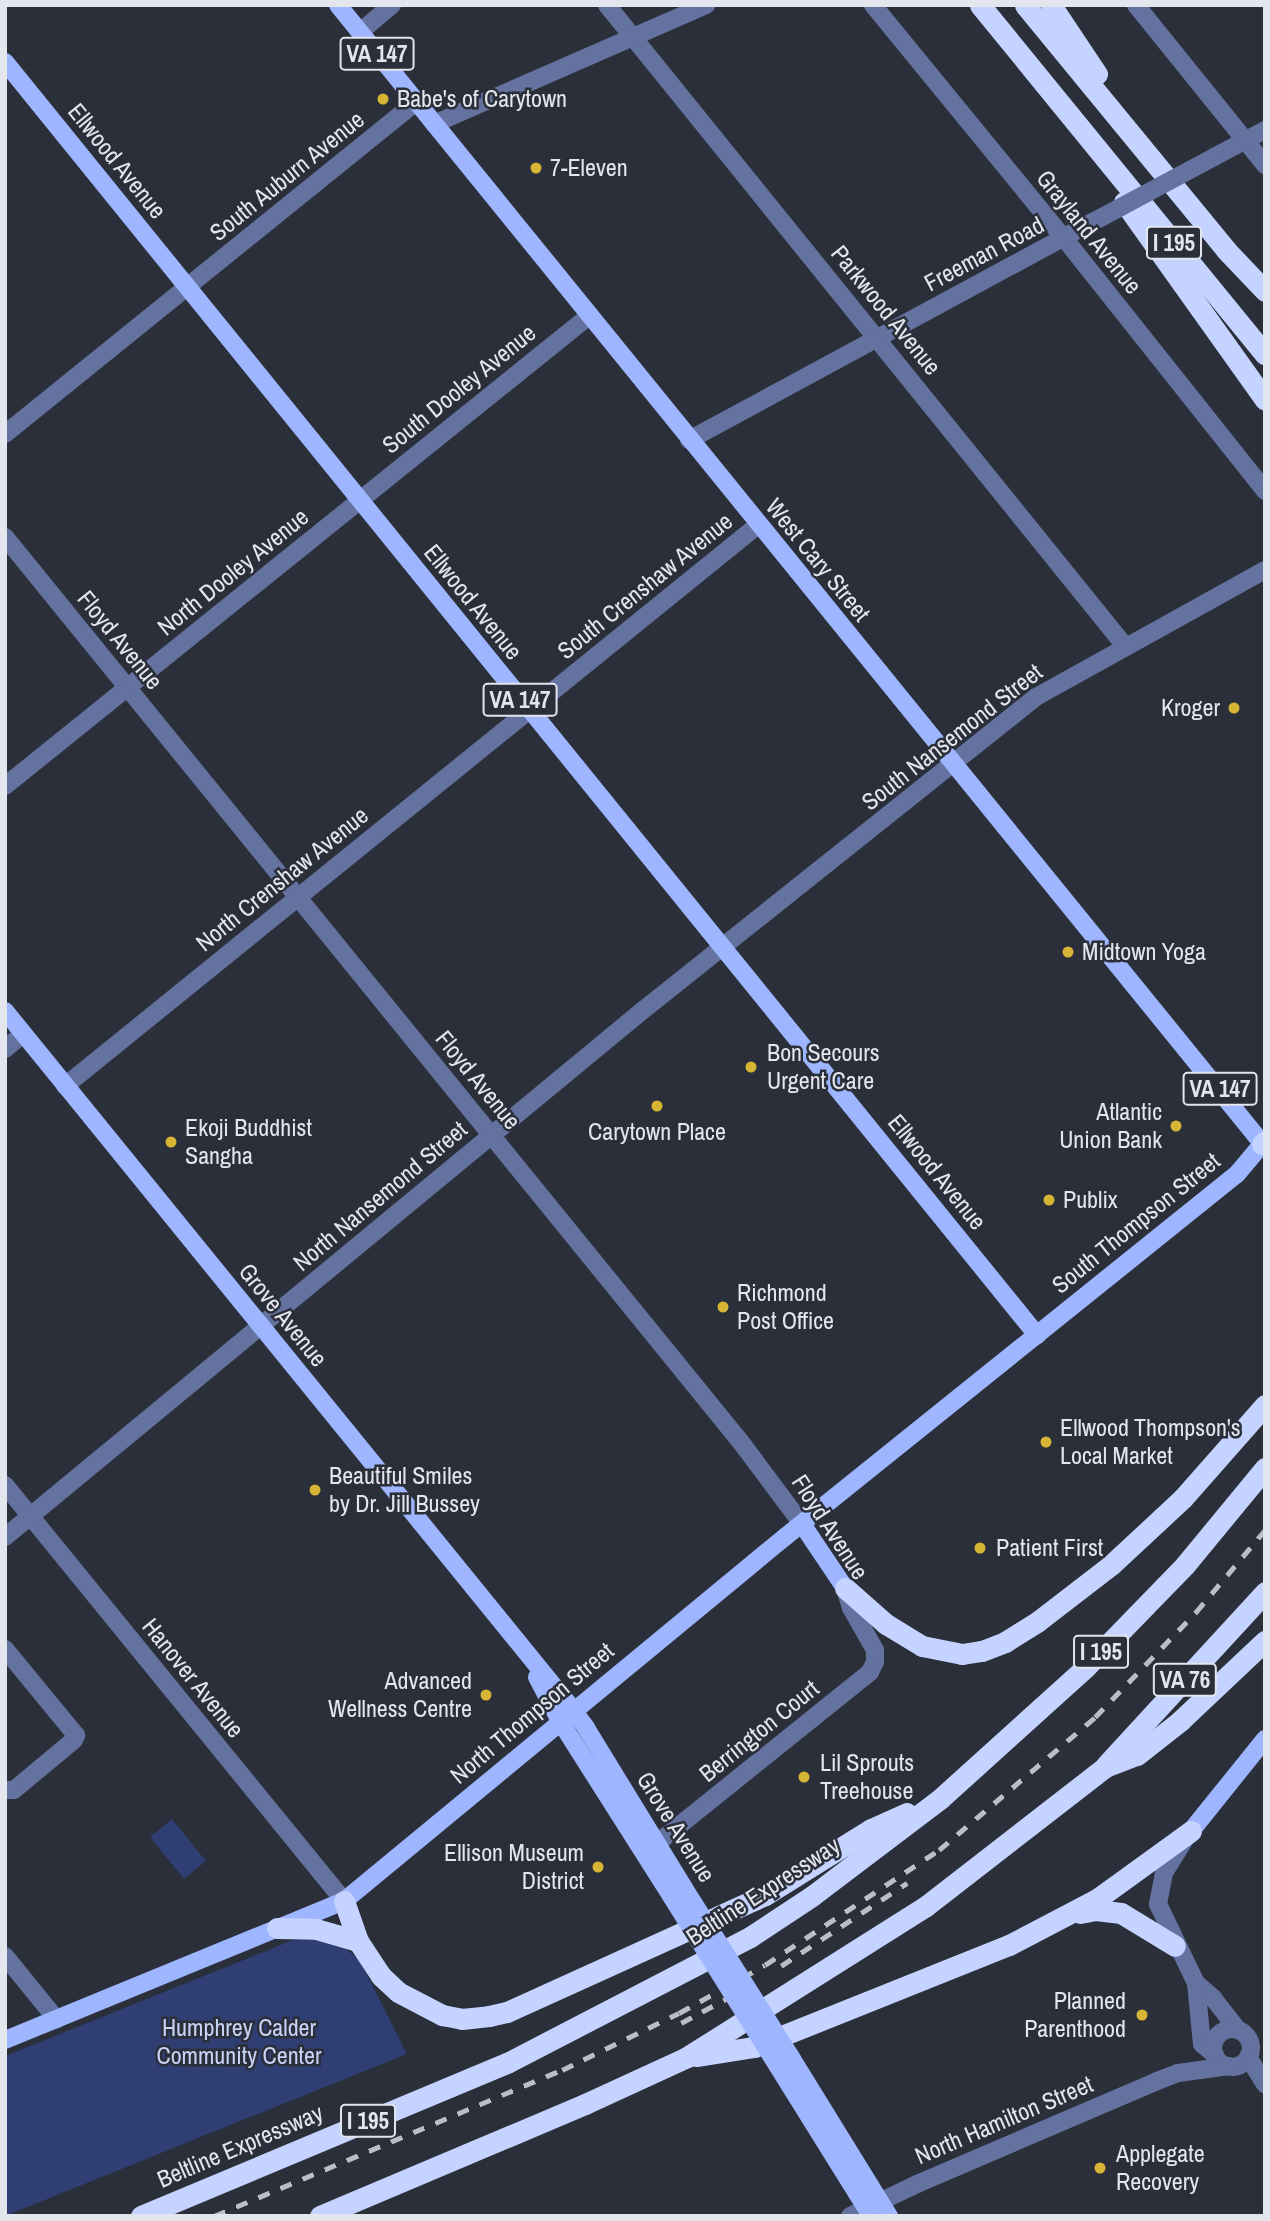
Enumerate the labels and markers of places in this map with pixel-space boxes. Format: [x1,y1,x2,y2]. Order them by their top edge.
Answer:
place label: Babe's of Carytown [397,85,567,113]
marker: Babe's of Carytown [375,91,391,107]
place label: 7-Eleven [550,154,628,182]
marker: 7-Eleven [528,160,544,176]
place label: Kroger [1161,694,1220,722]
marker: Kroger [1226,700,1242,716]
place label: Midtown Yoga [1082,938,1206,966]
marker: Midtown Yoga [1060,944,1076,960]
place label: Bon Secours Urgent Care [767,1039,880,1095]
marker: Bon Secours Urgent Care [741,1057,761,1077]
marker: Carytown Place [649,1098,665,1114]
place label: Atlantic Union Bank [1059,1098,1162,1154]
place label: Ekoji Buddhist Sangha [185,1114,312,1170]
place label: Carytown Place [588,1118,726,1146]
marker: Atlantic Union Bank [1168,1118,1184,1134]
marker: Ekoji Buddhist Sangha [163,1134,179,1150]
place label: Publix [1063,1186,1118,1214]
marker: Publix [1041,1192,1057,1208]
place label: Richmond Post Office [737,1279,834,1335]
marker: Richmond Post Office [715,1299,731,1315]
place label: Ellwood Thompson's Local Market [1060,1414,1241,1470]
marker: Ellwood Thompson's Local Market [1038,1434,1054,1450]
place label: Beautiful Smiles by Dr. Jill Bussey [329,1462,480,1518]
marker: Beautiful Smiles by Dr. Jill Bussey [307,1482,323,1498]
place label: Patient First [996,1534,1103,1562]
marker: Patient First [970,1538,990,1558]
place label: Advanced Wellness Centre [328,1667,472,1723]
marker: Advanced Wellness Centre [478,1687,494,1703]
place label: Lil Sprouts Treehouse [820,1749,914,1805]
marker: Lil Sprouts Treehouse [794,1767,814,1787]
place label: Ellison Museum District [444,1839,584,1895]
marker: Ellison Museum District [590,1859,606,1875]
place label: Planned Parenthood [1024,1987,1126,2043]
marker: Planned Parenthood [1132,2005,1152,2025]
place label: Applegate Recovery [1116,2140,1205,2196]
marker: Applegate Recovery [1090,2158,1110,2178]

